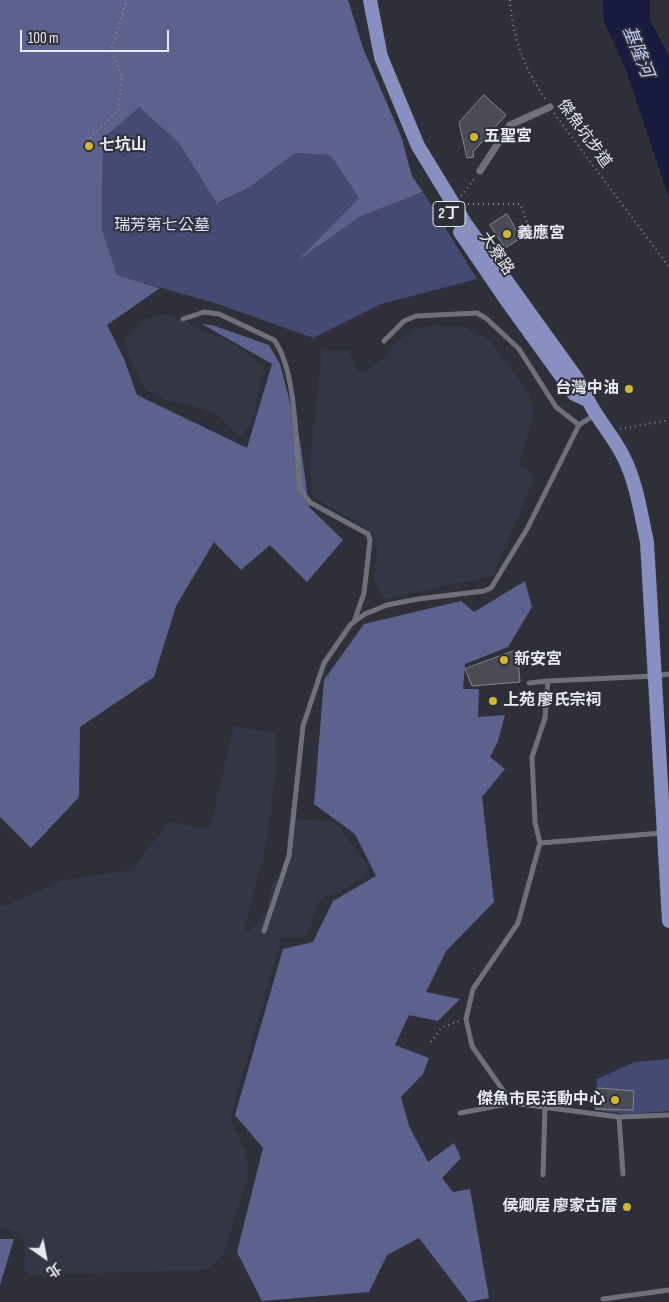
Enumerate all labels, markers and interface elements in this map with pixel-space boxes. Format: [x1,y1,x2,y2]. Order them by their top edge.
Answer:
scale bar [22,20,171,52]
water label: 基隆河 [617,23,657,81]
text: 100 m [28,29,59,48]
street label: 傑魚坑步道 [553,96,615,172]
place label: 五聖宮 [484,127,532,147]
marker: 五聖宮 [468,131,480,143]
place label: 七坑山 [99,136,147,156]
marker: 七坑山 [83,140,95,152]
road number: 2丁 [433,202,465,226]
park label: 瑞芳第七公墓 [114,216,210,236]
place label: 義應宮 [517,224,565,244]
marker: 義應宮 [501,228,513,240]
street label: 大寮路 [475,229,517,279]
place label: 台灣中油 [555,379,619,399]
marker: 台灣中油 [623,383,635,395]
place label: 新安宮 [514,650,562,670]
marker: 新安宮 [498,654,510,666]
place label: 上苑 廖氏宗祠 [503,691,601,711]
marker: 上苑 廖氏宗祠 [487,695,499,707]
place label: 傑魚市民活動中心 [477,1090,605,1110]
marker: 傑魚市民活動中心 [609,1094,621,1106]
place label: 侯卿居 廖家古厝 [503,1197,617,1217]
marker: 侯卿居 廖家古厝 [621,1201,633,1213]
north arrow [20,1232,70,1282]
text: 北 [43,1259,64,1281]

